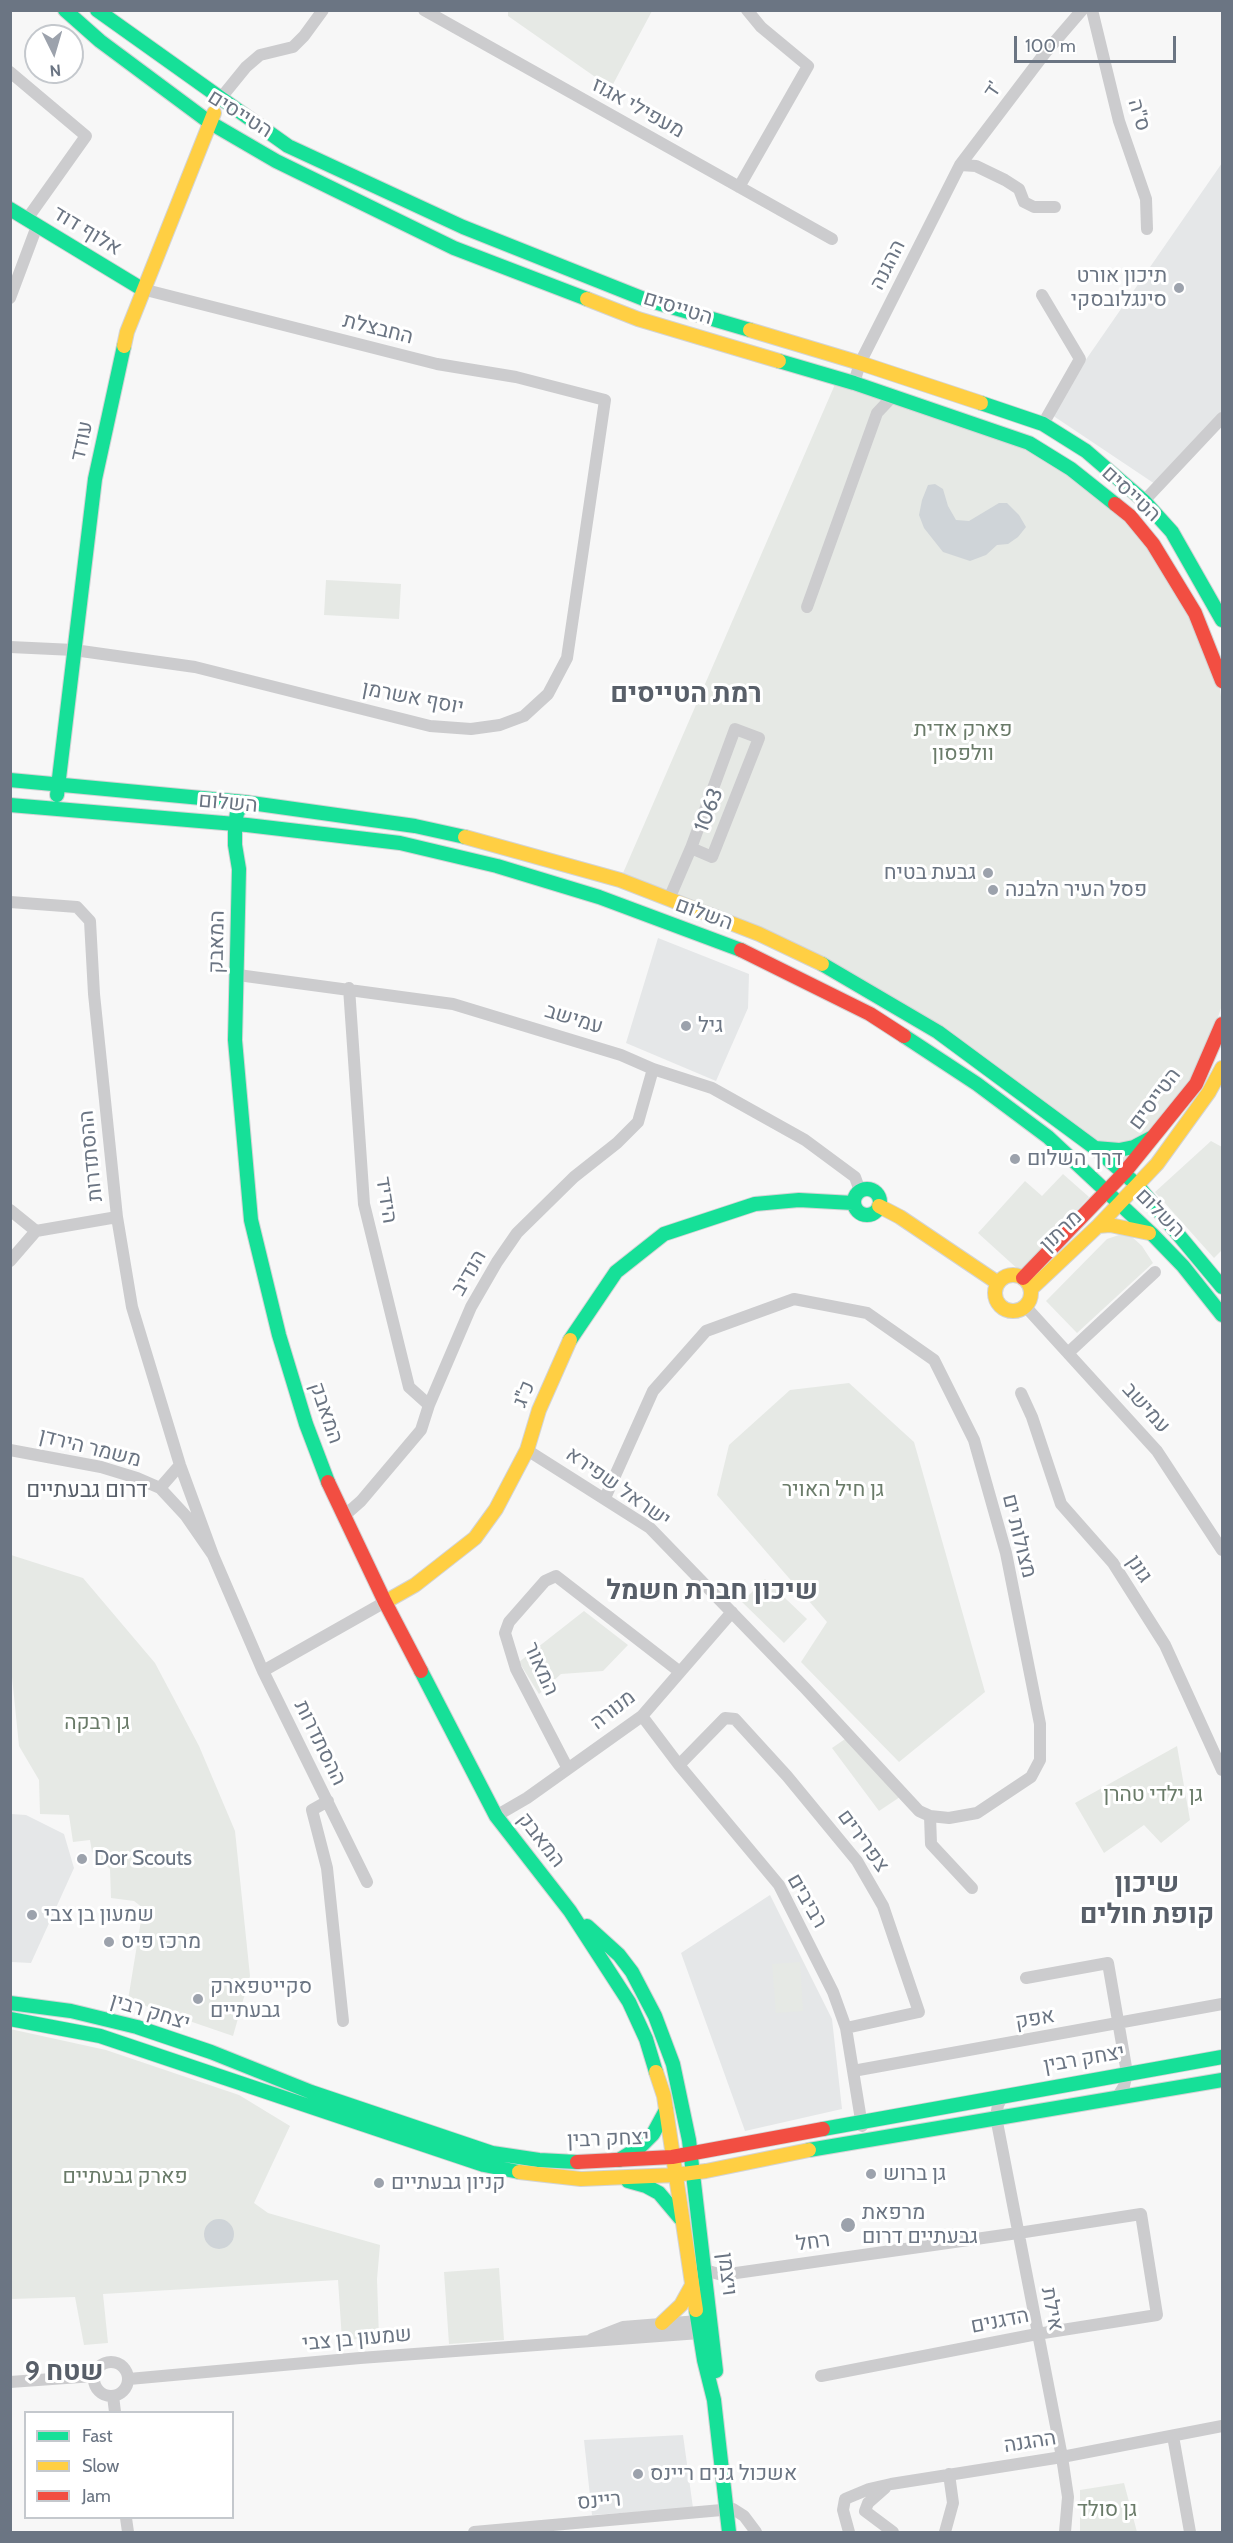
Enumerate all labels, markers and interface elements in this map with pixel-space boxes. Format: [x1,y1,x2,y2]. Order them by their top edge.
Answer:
north arrow [24,24,84,84]
scale bar [1017,24,1179,62]
text: 100 m [1025,35,1076,57]
text: N [49,60,62,80]
street label: מעפילי אגוז [587,72,689,144]
street label: ד' [978,77,1008,103]
street label: הטייסים [203,84,277,144]
street label: ס"ה [1122,96,1156,134]
street label: אלוף דוד [48,201,126,261]
street label: ההגנה [865,236,911,294]
place label: תיכון אורט סינגלובסקי [1071,263,1167,313]
marker: תיכון אורט סינגלובסקי [1172,281,1186,295]
street label: הטייסים [640,286,716,330]
street label: החבצלת [340,308,416,350]
street label: עודד [65,419,99,463]
street label: הטייסים [1096,461,1166,527]
street label: יוסף אשרמן [360,676,466,720]
district label: רמת הטייסים [610,678,762,710]
park label: פארק אדית וולפסון [914,717,1012,767]
street label: 1063 [689,785,729,835]
street label: השלום [197,788,259,818]
place label: גבעת בטיח [884,860,976,886]
marker: גבעת בטיח [981,866,995,880]
place label: פסל העיר הלבנה [1005,877,1147,903]
marker: פסל העיר הלבנה [986,883,1000,897]
street label: השלום [672,892,736,936]
street label: המאבק [204,910,230,974]
street label: עמישב [542,998,606,1040]
place label: גיל [698,1013,723,1039]
marker: גיל [679,1019,693,1033]
street label: הטייסים [1124,1063,1186,1135]
street label: ההסתדרות [74,1109,108,1203]
place label: דרך השלום [1027,1146,1123,1172]
marker: דרך השלום [1008,1152,1022,1166]
street label: הידיד [370,1175,402,1225]
street label: השלום [1130,1183,1190,1243]
street label: מרתון [1035,1205,1087,1257]
street label: הנדיב [446,1246,492,1300]
street label: כ"ג [507,1377,541,1411]
street label: עמישב [1117,1377,1175,1439]
street label: המאבק [304,1379,348,1447]
street label: משמר הירדן [36,1423,144,1473]
street label: ישראל שפירא [561,1442,675,1532]
park label: גן חיל האויר [782,1477,884,1503]
district label: דרום גבעתיים [26,1478,148,1504]
street label: מצולות ים [996,1491,1042,1581]
street label: גונן [1121,1550,1157,1588]
district label: שיכון חברת חשמל [606,1575,818,1607]
street label: המאור [518,1638,564,1700]
street label: מנורה [586,1685,640,1735]
street label: ההסתדרות [289,1696,351,1790]
park label: גן רבקה [64,1710,130,1736]
park label: גן ילדי טהרן [1103,1782,1203,1808]
street label: צפרירים [832,1805,894,1877]
street label: המאבק [512,1807,570,1873]
place label: Dor Scouts [94,1846,192,1872]
marker: Dor Scouts [75,1852,89,1866]
district label: שיכון קופת חולים [1080,1868,1214,1931]
street label: רביבים [781,1869,833,1933]
place label: שמעון בן צבי [44,1902,154,1928]
marker: שמעון בן צבי [25,1908,39,1922]
place label: מרכז פיס [121,1929,201,1955]
marker: מרכז פיס [102,1935,116,1949]
place label: סקייטפארק גבעתיים [210,1974,312,2024]
street label: יצחק רבין [107,1988,193,2036]
marker: סקייטפארק גבעתיים [191,1992,205,2006]
street label: אפק [1013,2003,1057,2035]
street label: יצחק רבין [1041,2039,1127,2079]
street label: יצחק רבין [567,2125,649,2153]
place label: גן ברוש [883,2161,946,2187]
park label: פארק גבעתיים [62,2164,188,2190]
marker: גן ברוש [864,2167,878,2181]
place label: קניון גבעתיים [391,2170,505,2196]
marker: קניון גבעתיים [372,2176,386,2190]
place label: מרפאת גבעתיים דרום [862,2200,978,2250]
marker: מרפאת גבעתיים דרום [839,2216,857,2234]
street label: רחל [794,2227,832,2257]
street label: ויצמן [712,2251,742,2297]
street label: אילת [1035,2285,1069,2333]
street label: הדגנים [969,2303,1031,2339]
street label: שמעון בן צבי [301,2322,413,2356]
district label: שטח 9 [25,2356,103,2388]
legend [24,2411,234,2519]
text: Fast [82,2425,113,2447]
street label: ההגנה [1002,2425,1058,2459]
text: Slow [82,2455,119,2477]
place label: אשכול גנים ריינס [650,2461,797,2487]
marker: אשכול גנים ריינס [631,2467,645,2481]
text: Jam [82,2485,111,2507]
street label: ריינס [576,2487,622,2515]
park label: גן סולד [1077,2497,1137,2523]

